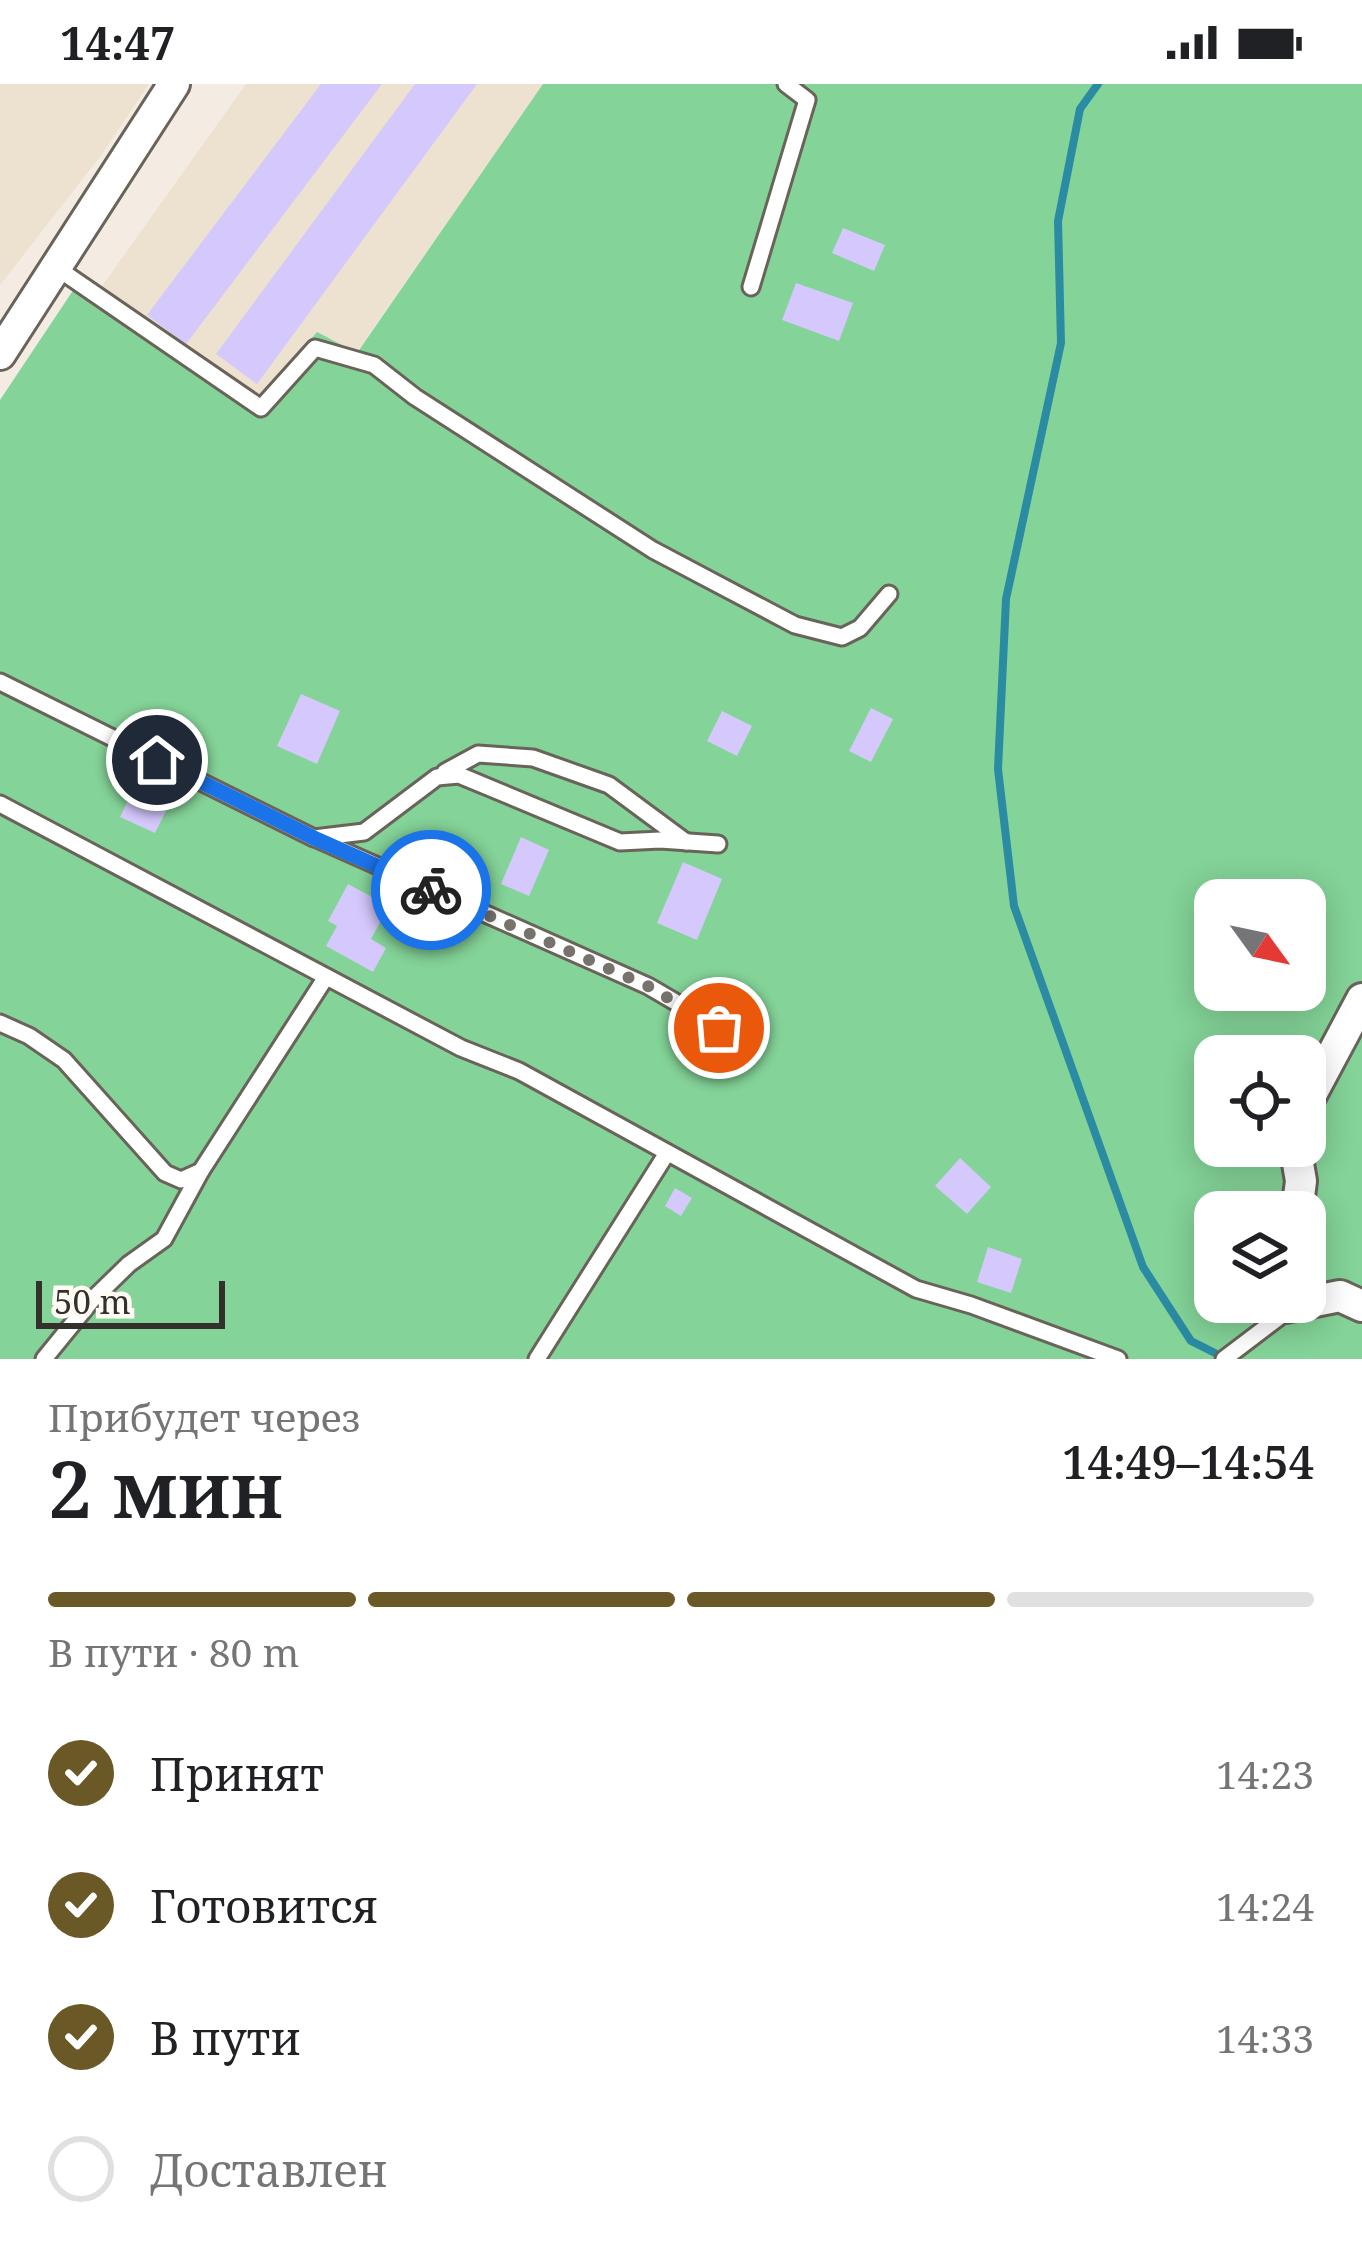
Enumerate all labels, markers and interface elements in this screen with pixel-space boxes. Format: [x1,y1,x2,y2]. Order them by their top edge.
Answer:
text: 14:47 [60,12,175,73]
pin [106,709,208,811]
icon: home [124,727,190,793]
courier [371,830,491,950]
icon: bike [398,857,464,923]
north arrow [1194,879,1326,1011]
map controls [1194,879,1326,1323]
pin [668,977,770,1079]
icon: bag [686,995,752,1061]
button: locate [1194,1035,1326,1167]
button: layers [1194,1191,1326,1323]
scale bar [36,1275,225,1328]
text: 50 m [54,1279,131,1324]
text: Прибудет через [48,1390,360,1443]
text: 14:49–14:54 [1062,1431,1314,1492]
text: 2 мин [48,1435,283,1541]
text: В пути · 80 m [48,1625,299,1678]
icon: check [48,1740,114,1806]
text: Принят [150,1743,324,1804]
text: 14:23 [1216,1747,1314,1800]
icon: check [48,1872,114,1938]
text: Готовится [150,1875,378,1936]
text: 14:24 [1216,1879,1314,1932]
icon: check [48,2004,114,2070]
text: В пути [150,2007,301,2068]
text: 14:33 [1216,2011,1314,2064]
text: Доставлен [150,2139,388,2200]

